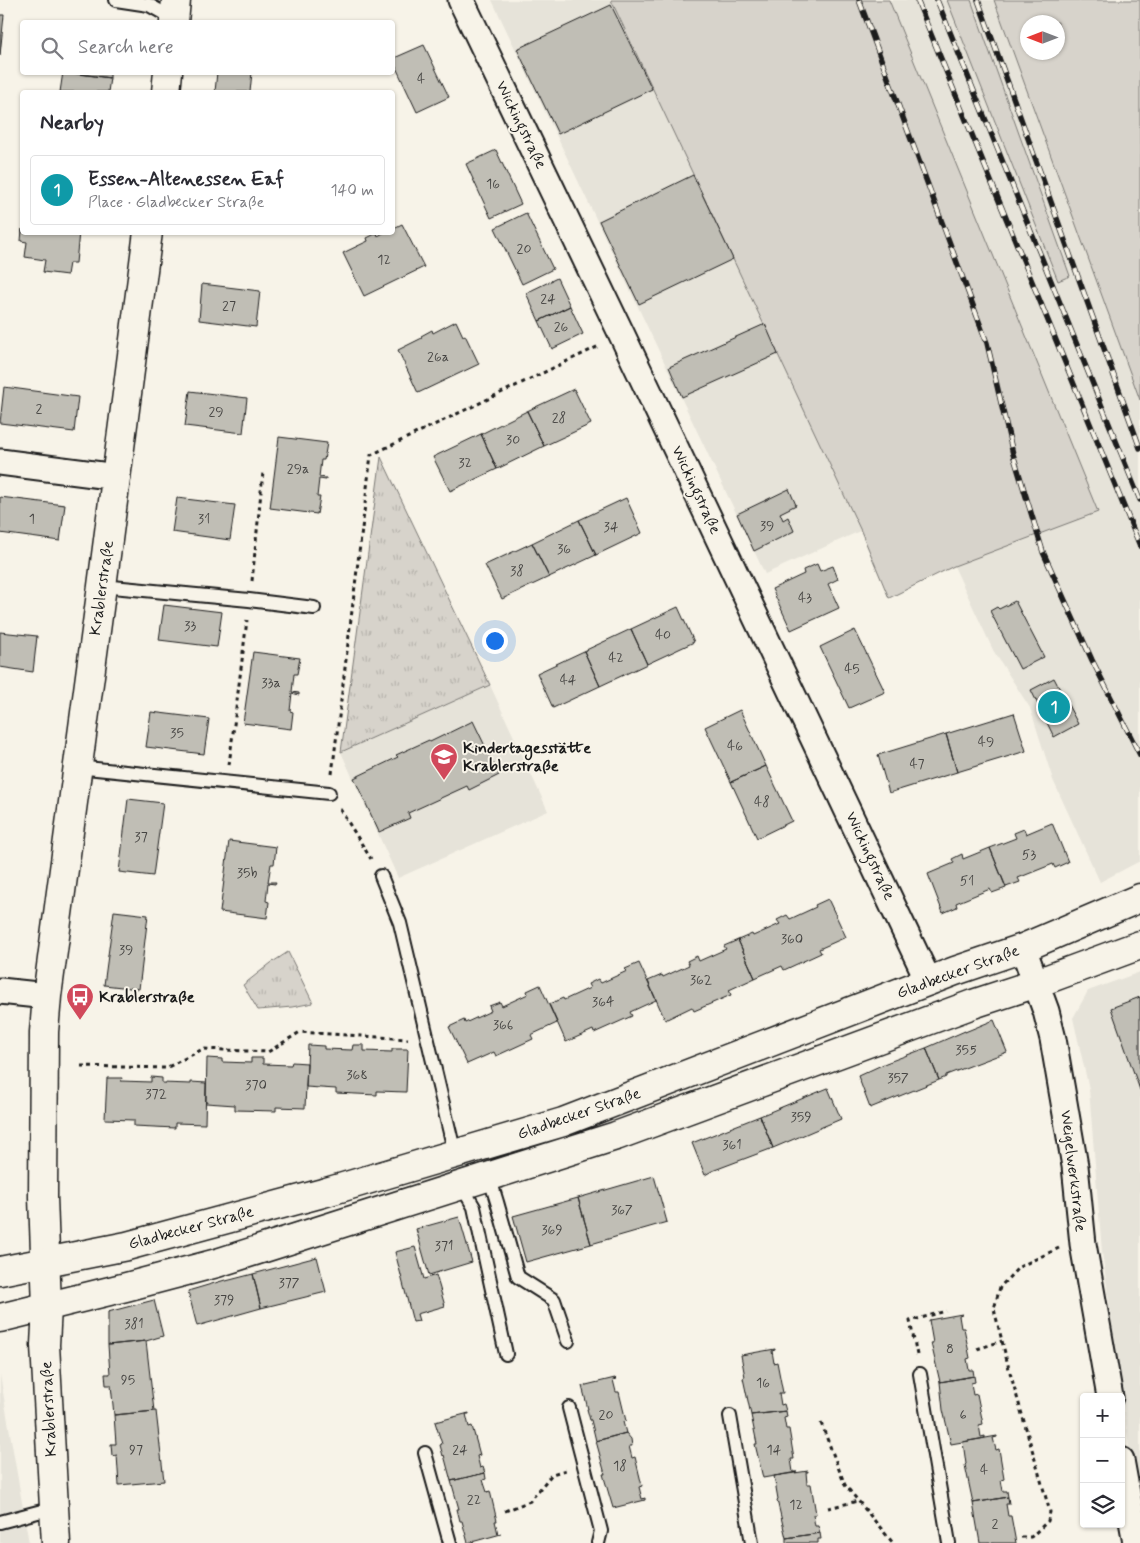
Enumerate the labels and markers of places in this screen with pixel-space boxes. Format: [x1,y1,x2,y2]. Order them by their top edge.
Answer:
pin: 1 [1038,688,1070,726]
place label: Kindertagesstätte Krablerstraße [463,738,591,777]
school or university icon: Kindertagesstätte Krablerstraße [429,742,459,781]
bus stop icon: Krablerstraße [65,982,95,1021]
place label: Krablerstraße [99,987,195,1008]

